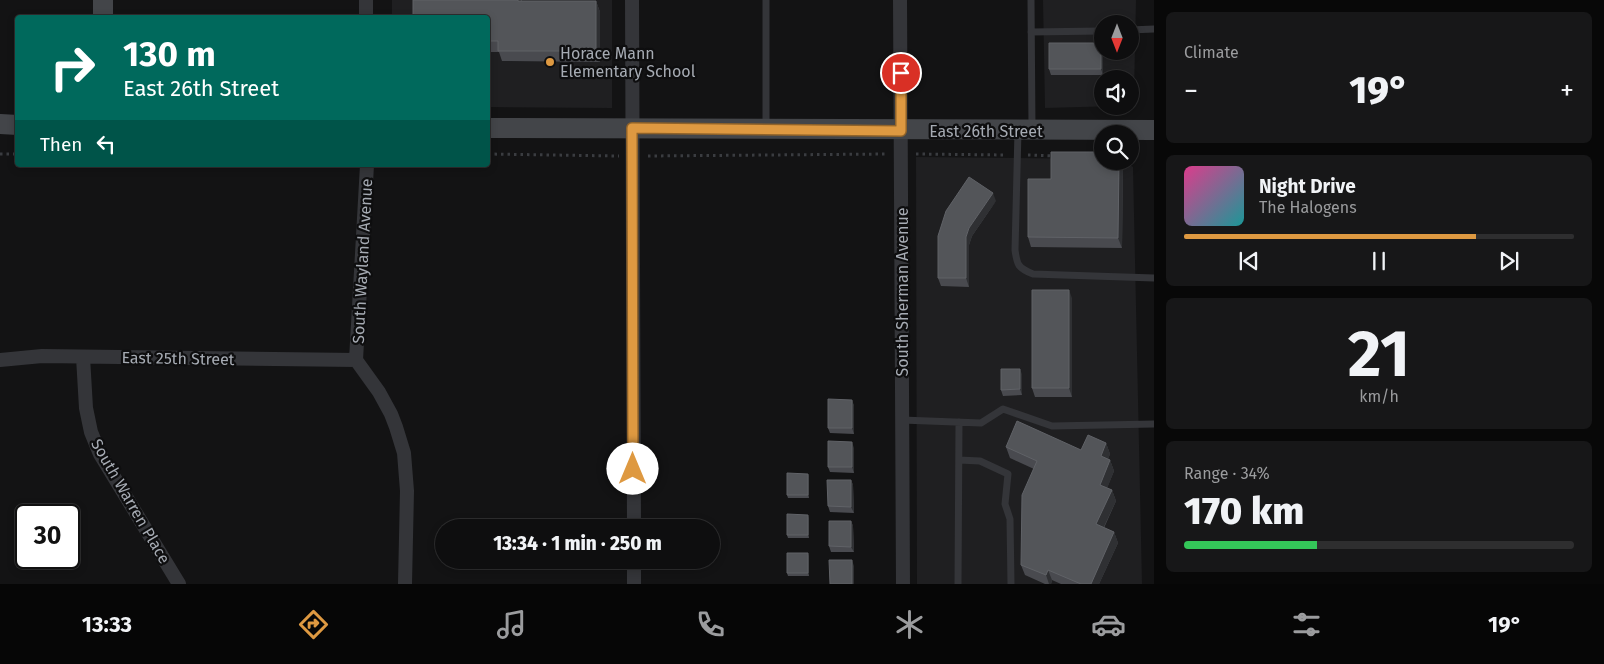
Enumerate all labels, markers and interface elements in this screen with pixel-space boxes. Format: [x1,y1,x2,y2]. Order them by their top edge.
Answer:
north arrow [1094,15,1139,60]
map controls [1094,15,1139,170]
text: 130 m [123,33,216,75]
icon: right [40,35,105,100]
text: Climate [1184,43,1239,62]
place label: Horace Mann Elementary School [560,44,696,81]
pin [880,52,922,94]
marker: Horace Mann Elementary School [544,56,556,68]
icon: arrive [887,59,915,87]
text: 19° [1349,67,1409,113]
button: sound [1094,70,1139,115]
text: − [1184,74,1198,107]
text: + [1560,74,1574,107]
text: East 26th Street [123,75,279,102]
street label: East 26th Street [929,122,1043,141]
button: search [1094,125,1139,170]
icon: left [92,130,120,158]
text: Then [40,133,82,156]
text: Night Drive [1259,175,1356,198]
street label: South Wayland Avenue [349,178,376,344]
text: The Halogens [1259,198,1357,217]
street label: South Sherman Avenue [893,208,912,376]
icon: previous [1235,247,1263,275]
icon: pause [1365,247,1393,275]
icon: next [1495,247,1523,275]
text: 21 [1348,315,1410,393]
street label: East 25th Street [121,348,235,369]
text: km/h [1359,387,1399,406]
street label: South Warren Place [87,435,174,567]
position arrow [606,442,658,494]
text: Range · 34% [1184,464,1270,483]
text: 170 km [1184,488,1304,534]
speed limit sign: 30 [15,504,80,569]
text: 13:34 · 1 min · 250 m [493,532,662,555]
icon: directions [296,607,331,642]
icon: music [494,607,529,642]
icon: phone [693,607,728,642]
icon: climate [892,607,927,642]
icon: car [1091,607,1126,642]
icon: filters [1289,607,1324,642]
text: 13:33 [82,611,132,638]
text: 19° [1488,611,1522,638]

